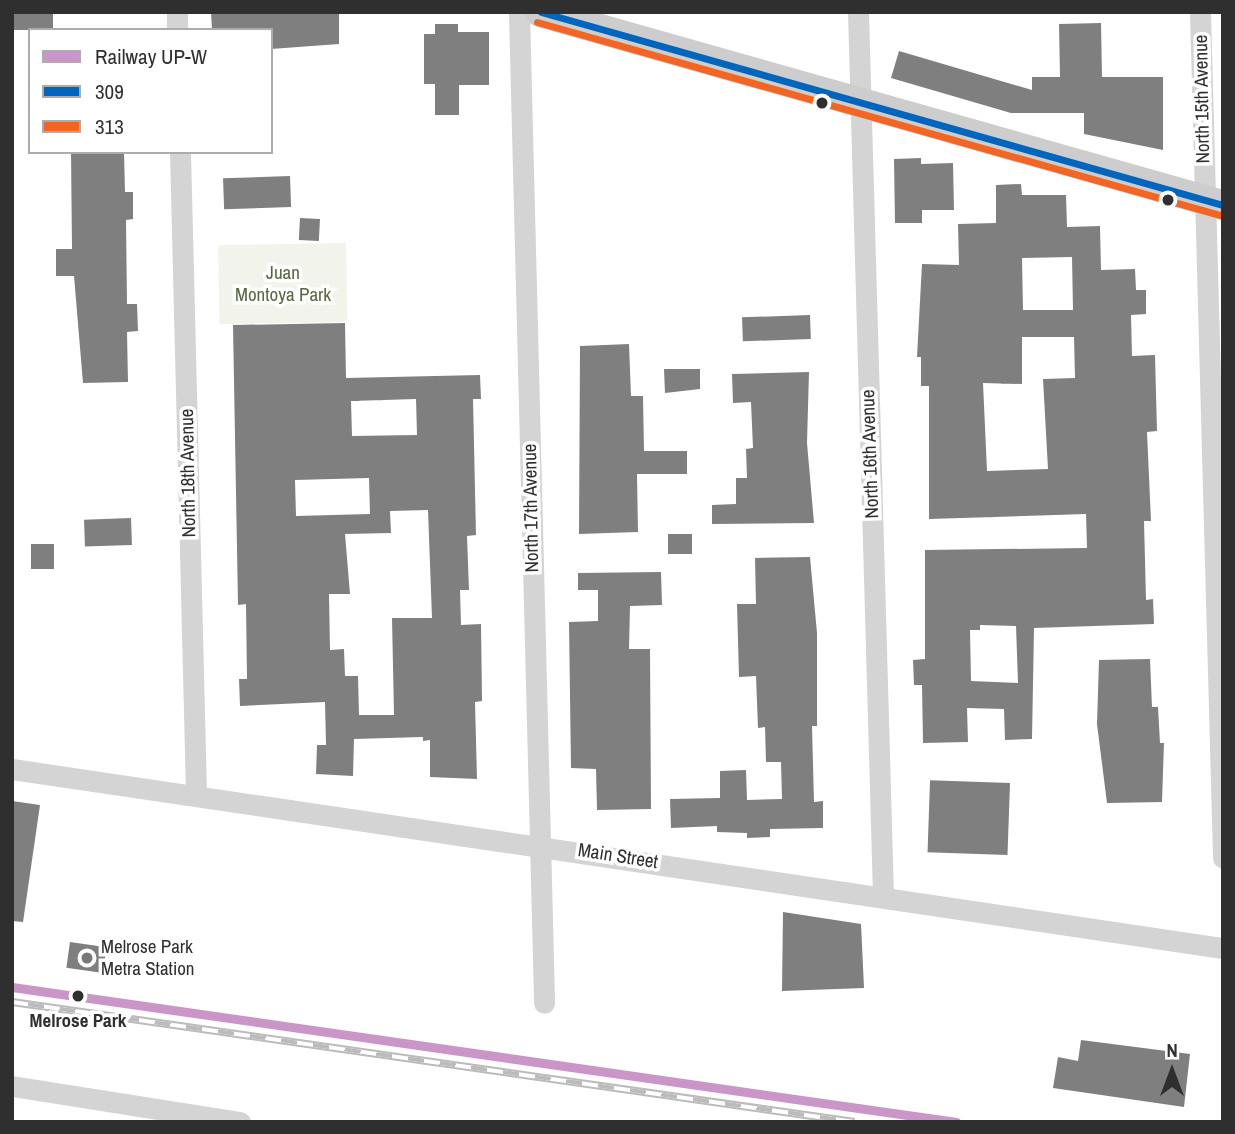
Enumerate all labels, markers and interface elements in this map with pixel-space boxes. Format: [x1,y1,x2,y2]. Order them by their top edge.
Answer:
legend [28,28,273,154]
street label: North 15th Avenue [1189,34,1215,164]
text: Railway UP-W [95,42,207,71]
text: 309 [95,77,124,106]
unlabelled marker [815,96,829,110]
text: 313 [95,112,124,141]
unlabelled marker [1161,193,1175,207]
park label: Juan Montoya Park [235,262,331,306]
street label: North 16th Avenue [856,389,884,519]
street label: North 18th Avenue [175,408,201,538]
street label: North 17th Avenue [518,443,544,573]
street label: Main Street [576,838,660,874]
place label: Melrose Park Metra Station [101,936,195,980]
marker: Melrose Park Metra Station [79,950,95,966]
marker: Melrose Park [67,985,89,1007]
place label: Melrose Park [30,1010,126,1032]
north arrow [1137,1036,1207,1106]
text: N [1166,1037,1178,1063]

